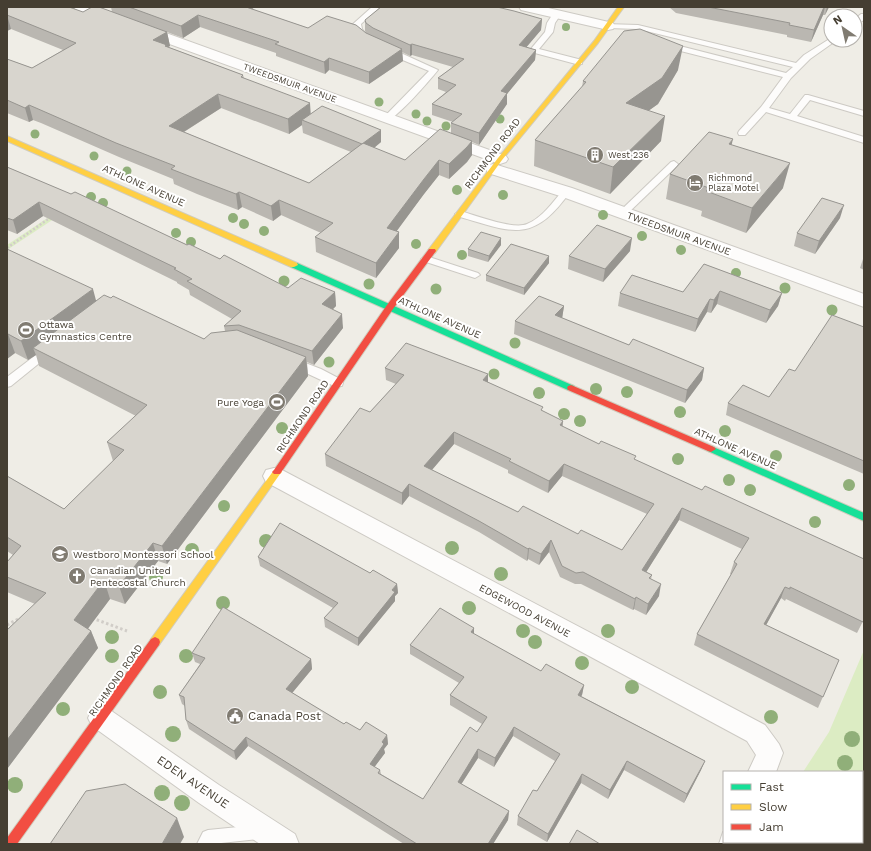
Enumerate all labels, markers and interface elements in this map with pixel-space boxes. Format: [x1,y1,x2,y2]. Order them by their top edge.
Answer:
north arrow [823,8,863,48]
text: N [831,12,845,28]
street label: TWEEDSMUIR AVENUE [242,61,338,105]
street label: RICHMOND ROAD [462,116,523,191]
building icon: West 236 [585,145,605,165]
place label: West 236 [608,150,649,160]
street label: ATHLONE AVENUE [101,162,187,209]
hotel icon: Richmond Plaza Motel [685,173,705,193]
place label: Richmond Plaza Motel [708,173,759,193]
street label: TWEEDSMUIR AVENUE [625,210,732,257]
street label: ATHLONE AVENUE [397,294,483,341]
place label: Ottawa Gymnastics Centre [39,319,132,342]
sports icon: Ottawa Gymnastics Centre [16,320,36,340]
street label: RICHMOND ROAD [274,378,331,455]
sports icon: Pure Yoga [267,392,287,412]
place label: Pure Yoga [217,397,264,408]
street label: ATHLONE AVENUE [693,425,779,472]
school or university icon: Westboro Montessori School [50,544,70,564]
place label: Westboro Montessori School [73,549,214,560]
place label: Canadian United Pentecostal Church [90,565,186,588]
church icon: Canadian United Pentecostal Church [67,566,87,586]
street label: EDGEWOOD AVENUE [477,582,572,639]
street label: RICHMOND ROAD [86,642,144,718]
public building icon: Canada Post [225,706,245,726]
place label: Canada Post [248,709,321,723]
street label: EDEN AVENUE [154,753,232,811]
legend [723,771,863,843]
text: Fast [759,780,784,794]
text: Slow [759,800,787,814]
text: Jam [759,820,784,834]

